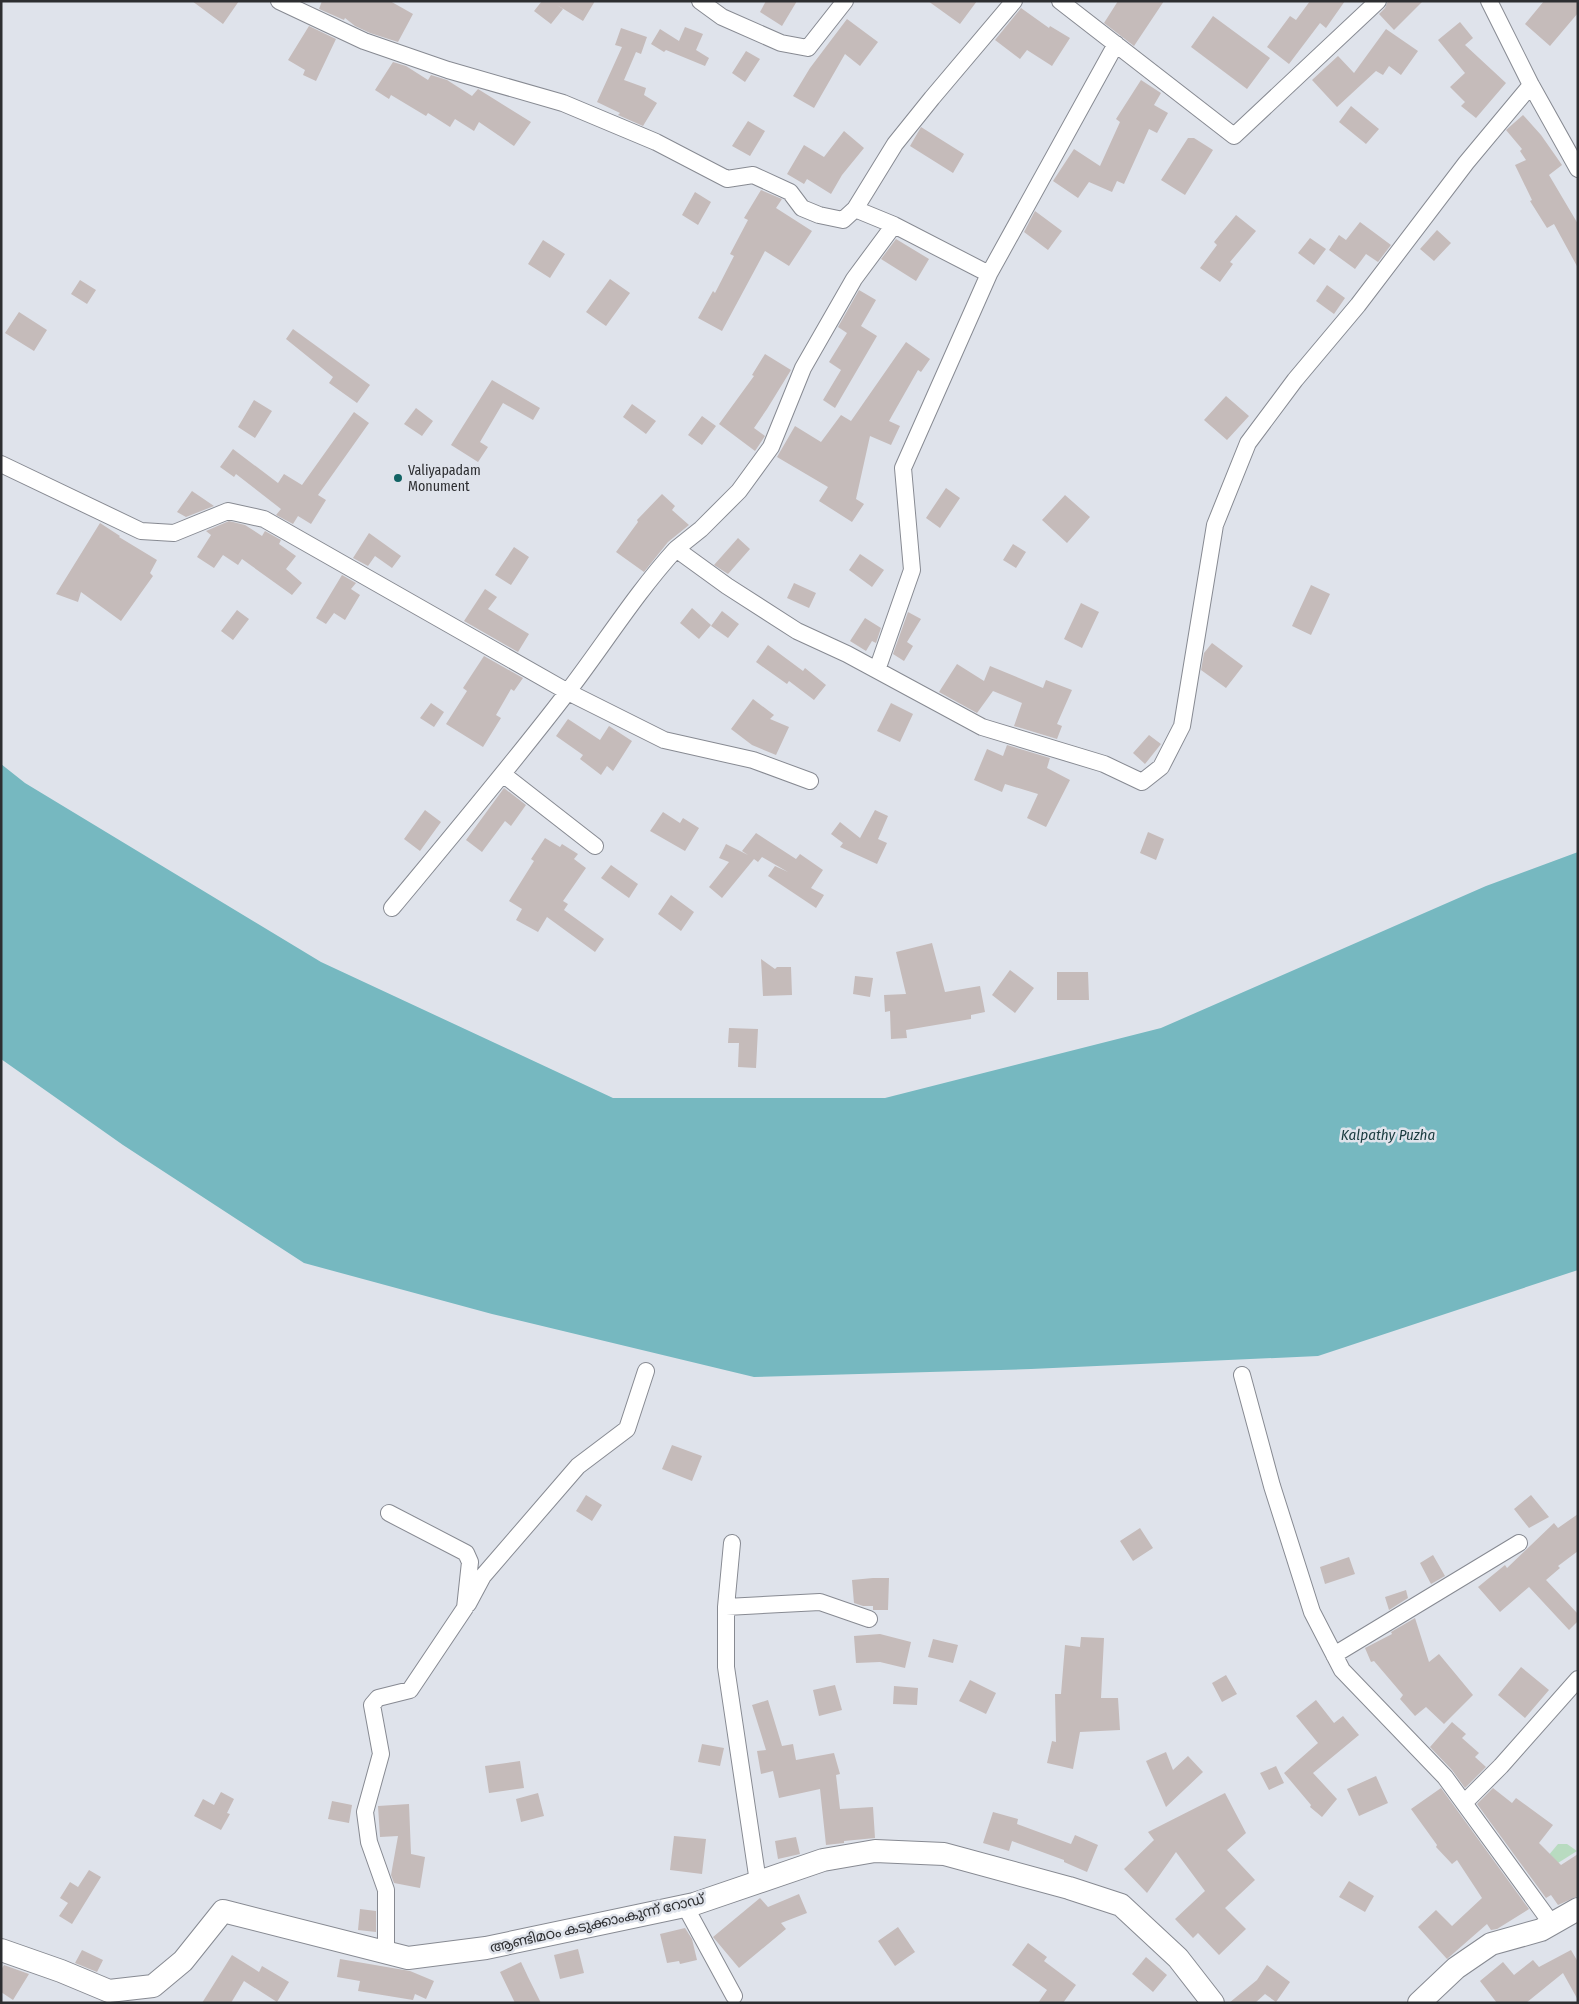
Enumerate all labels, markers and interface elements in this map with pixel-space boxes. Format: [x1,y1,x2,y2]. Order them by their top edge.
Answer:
place label: Valiyapadam Monument [408,462,481,495]
marker: Valiyapadam Monument [392,472,404,484]
water label: Kalpathy Puzha [1341,1126,1435,1144]
street label: ആണ്ടിമഠം കടുക്കാംകുന്ന് റോഡ് [488,1890,707,1956]

